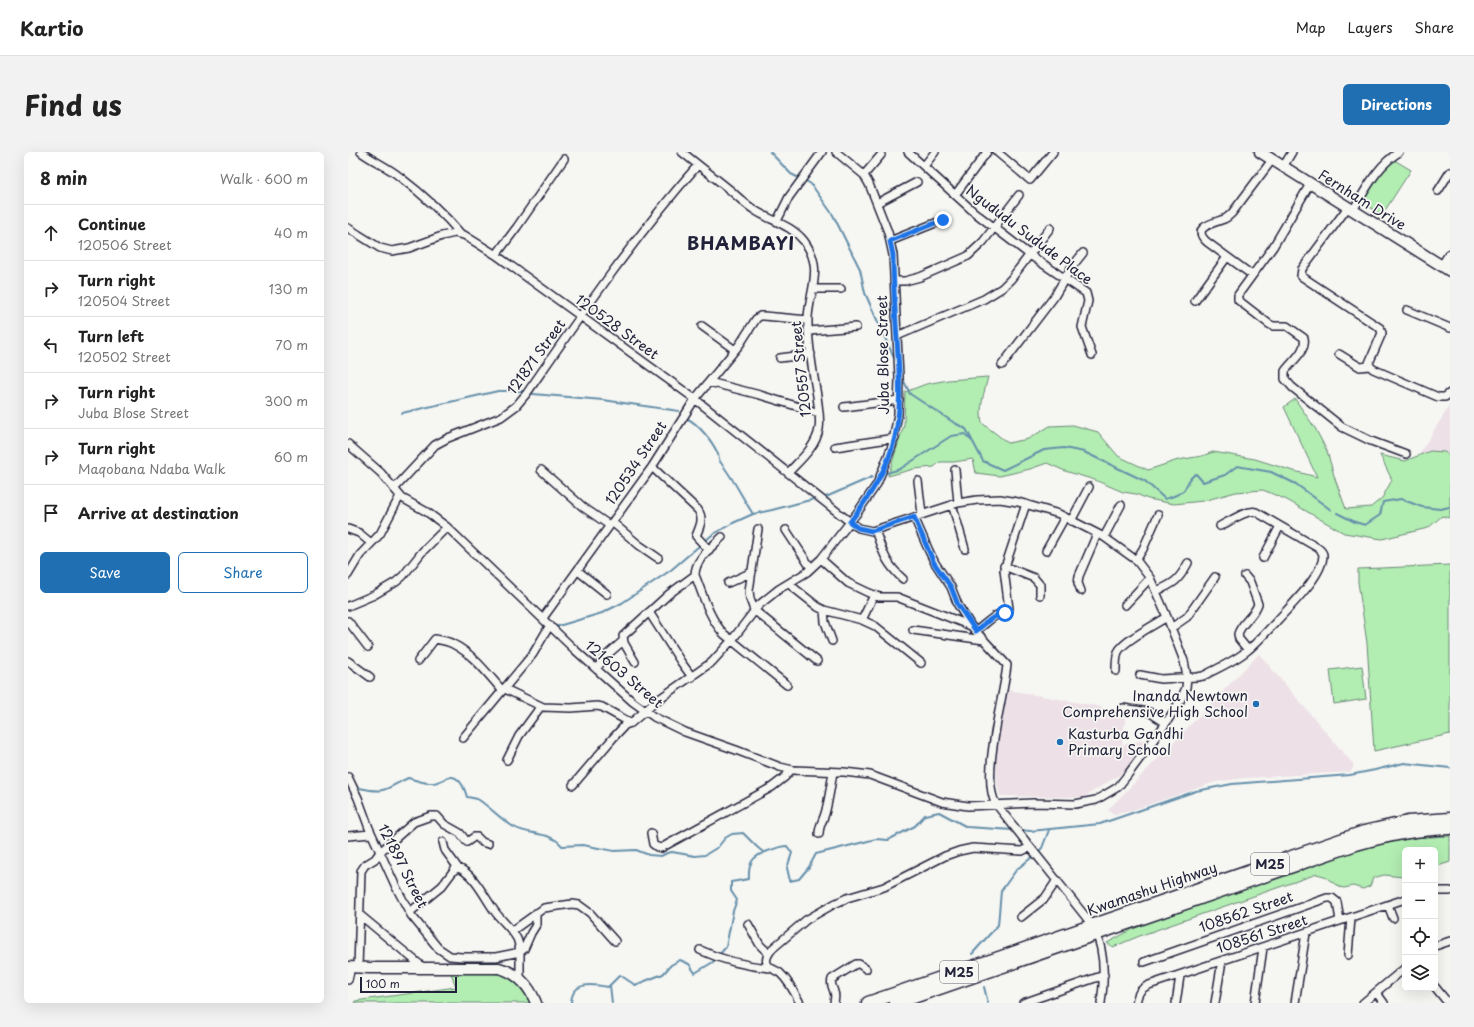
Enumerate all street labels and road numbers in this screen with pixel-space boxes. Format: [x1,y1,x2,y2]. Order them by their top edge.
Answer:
street label: Fernham Drive [1314,164,1410,235]
street label: Ngududu Sudude Place [961,180,1098,290]
street label: 120528 Street [571,289,664,364]
street label: Juba Blose Street [871,295,894,415]
street label: 121871 Street [501,314,570,399]
street label: 120557 Street [785,320,816,418]
street label: 120534 Street [600,416,672,509]
street label: 121603 Street [581,635,668,713]
street label: 121897 Street [373,820,434,912]
road number: M25 [1251,853,1289,875]
street label: Kwamashu Highway [1084,856,1220,921]
street label: 108562 Street [1196,886,1296,937]
street label: 108561 Street [1214,909,1310,958]
road number: M25 [940,961,978,983]

